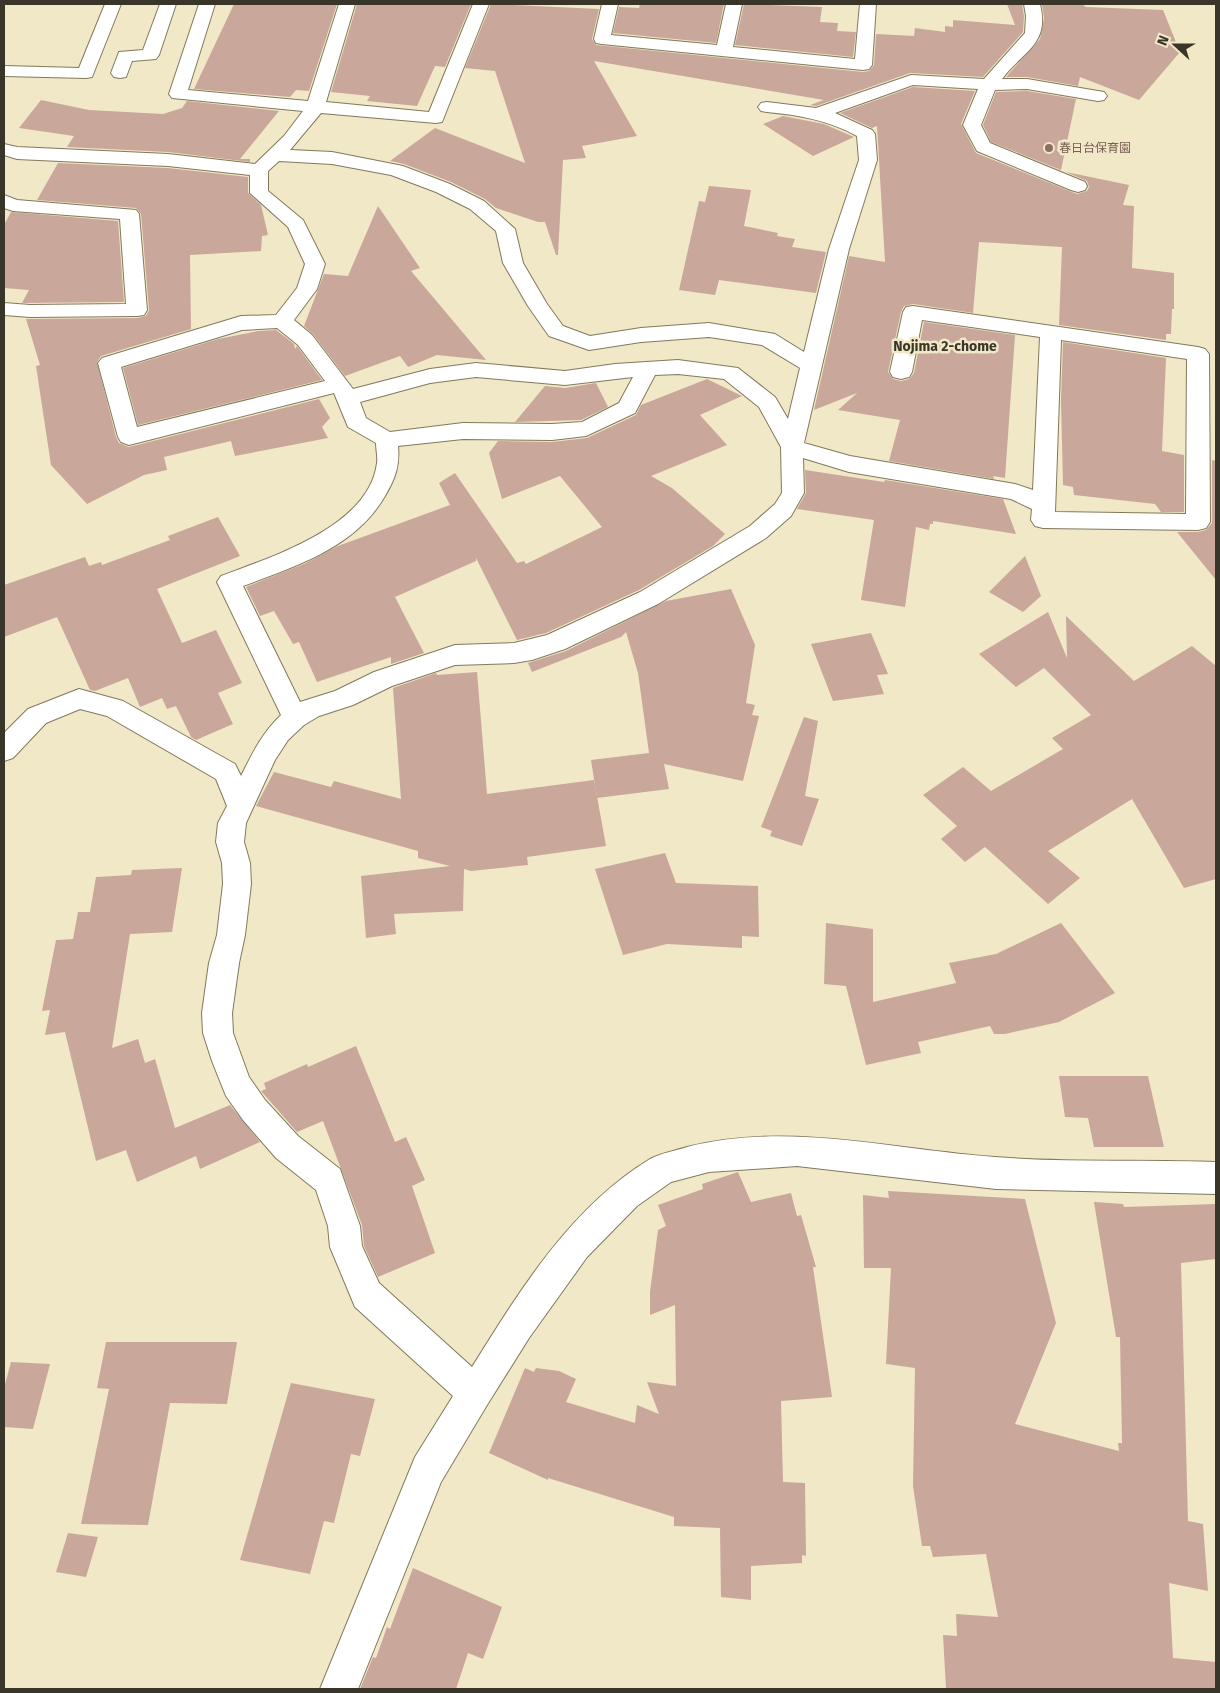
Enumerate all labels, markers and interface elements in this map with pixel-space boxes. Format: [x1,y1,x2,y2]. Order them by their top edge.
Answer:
north arrow [1150,20,1200,70]
text: N [1154,33,1173,48]
place label: 春日台保育園 [1059,141,1131,155]
marker: 春日台保育園 [1043,142,1055,154]
district label: Nojima 2-chome [893,338,997,355]

